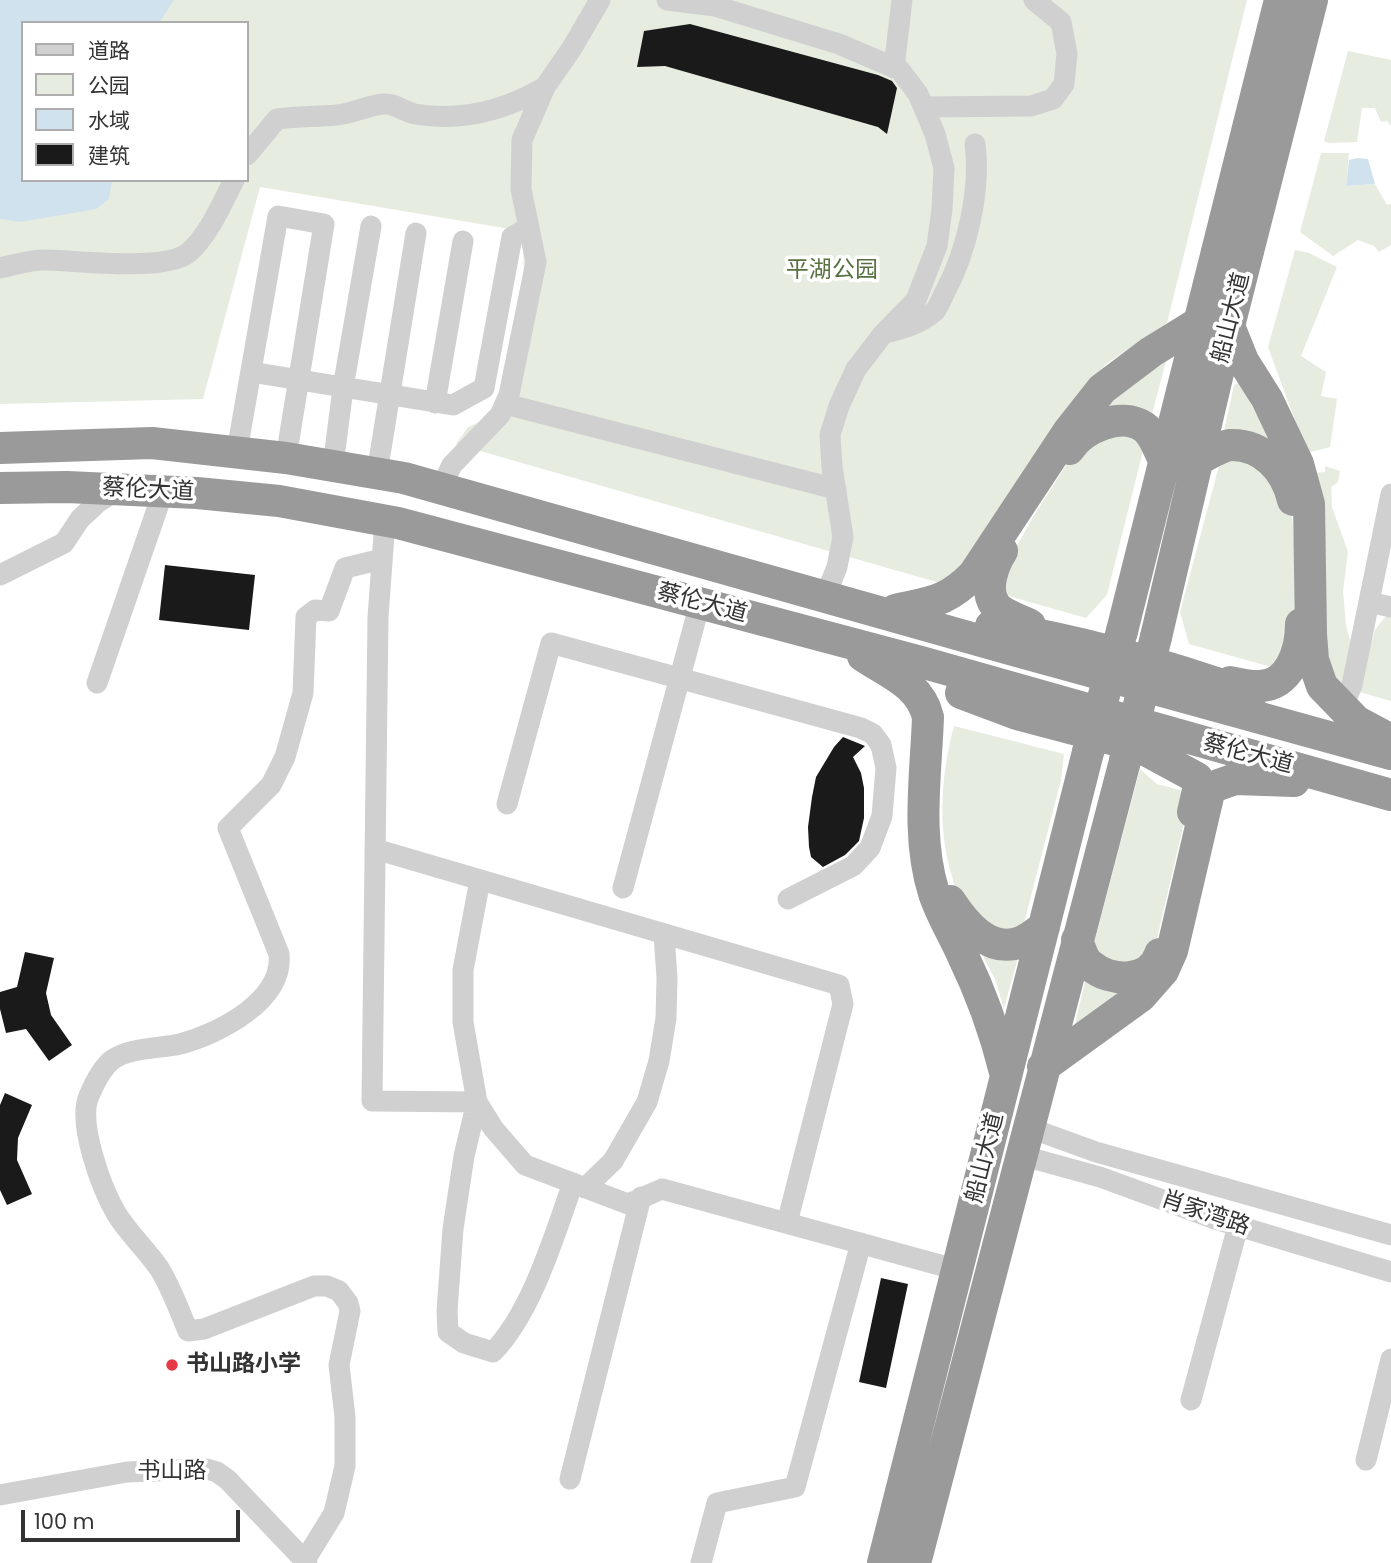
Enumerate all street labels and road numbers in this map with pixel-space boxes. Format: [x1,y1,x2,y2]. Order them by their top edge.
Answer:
street label: 船山大道 [1207,270,1257,366]
street label: 蔡伦大道 [101,475,195,507]
street label: 蔡伦大道 [654,579,750,629]
street label: 蔡伦大道 [1200,730,1296,780]
street label: 船山大道 [961,1110,1011,1206]
street label: 肖家湾路 [1157,1186,1253,1242]
street label: 书山路 [138,1458,206,1486]

